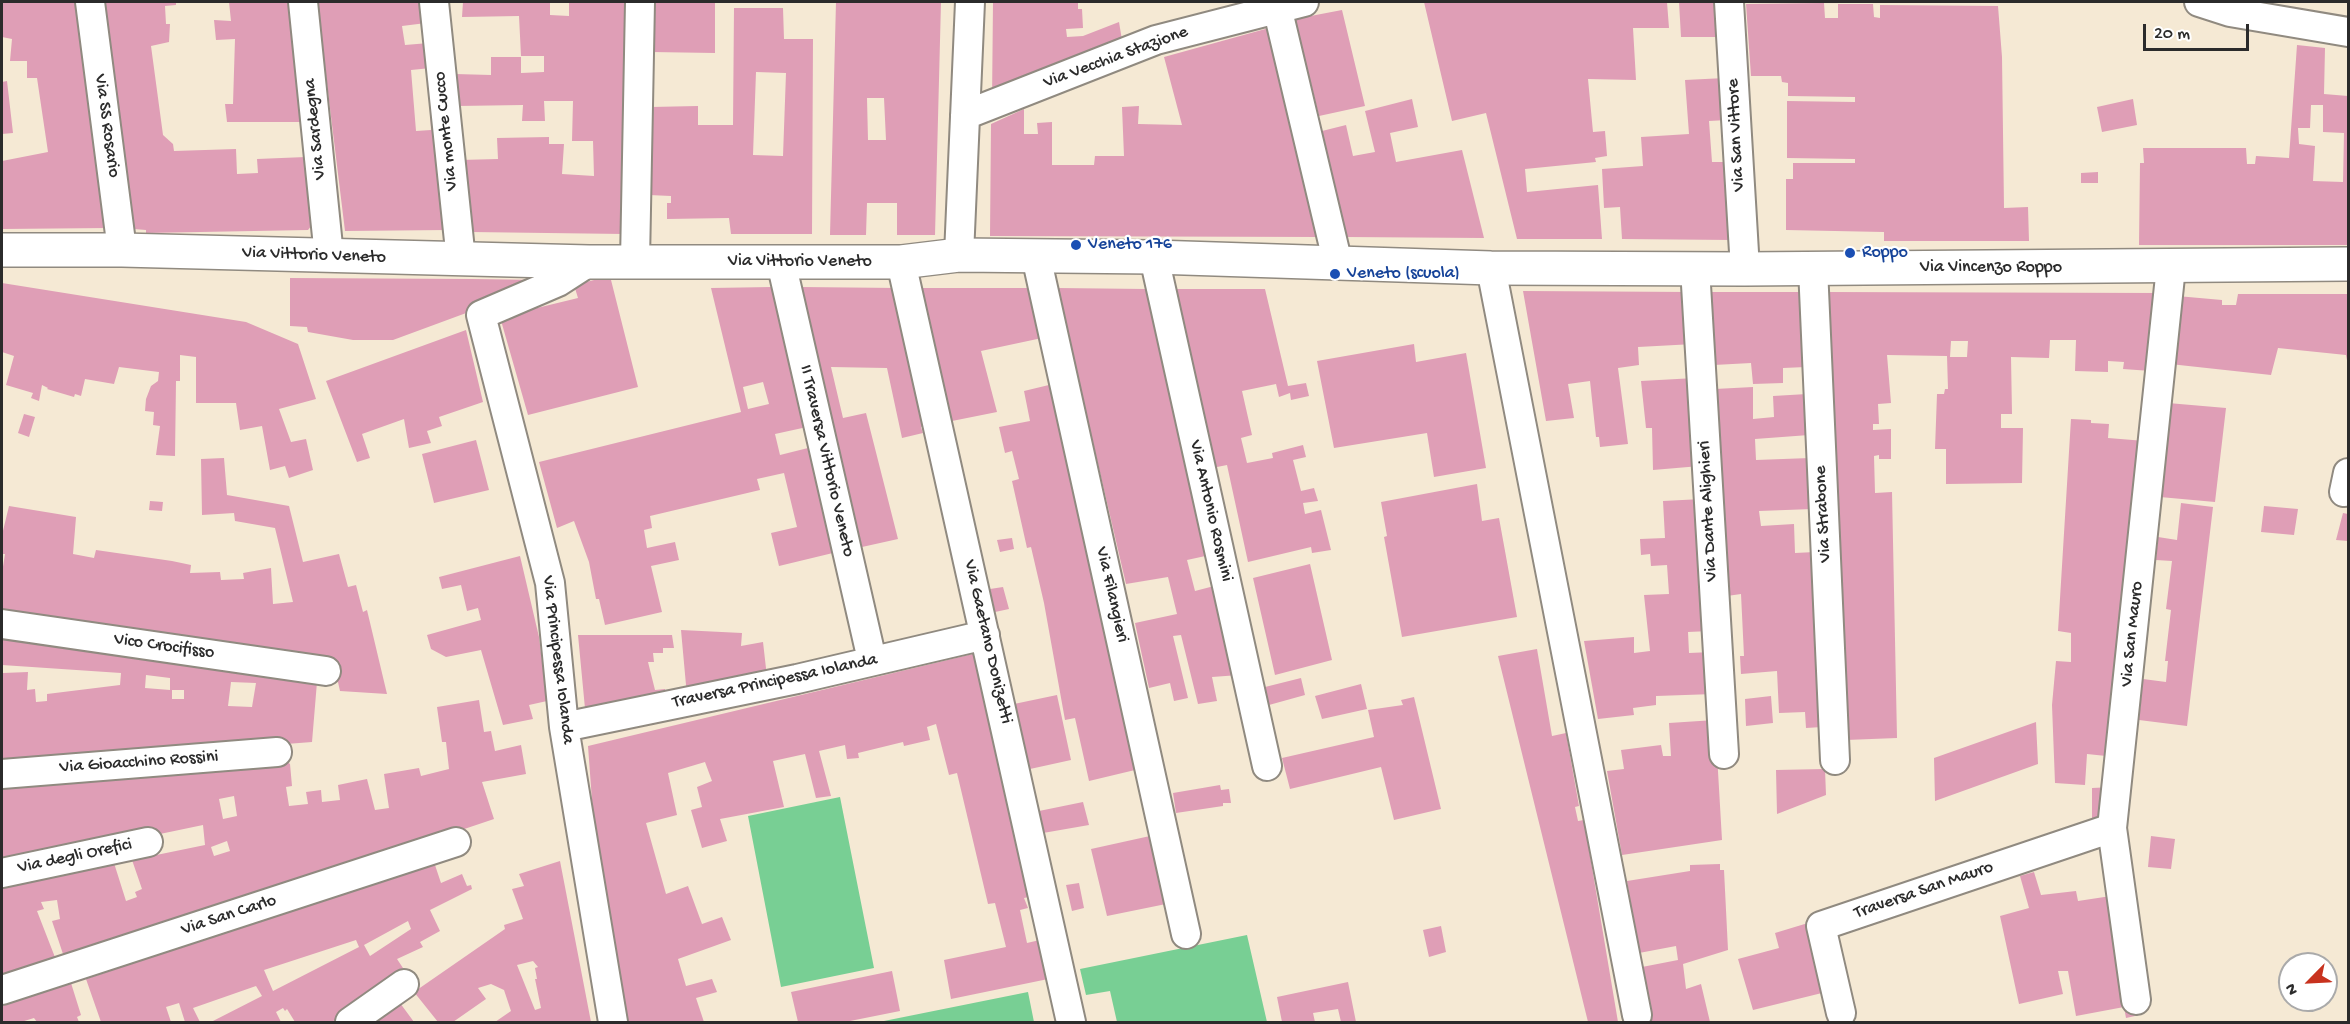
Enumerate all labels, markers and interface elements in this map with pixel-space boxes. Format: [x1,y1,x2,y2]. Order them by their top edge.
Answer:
scale bar [2146,12,2252,50]
street label: Via Vecchia Stazione [1041,22,1191,94]
text: 20 m [2154,24,2190,45]
street label: Via monte Cucco [430,70,464,192]
street label: Via SS Rosario [88,73,124,179]
street label: Via Sardegna [300,77,332,181]
street label: Via San Vittore [1723,78,1751,192]
place label: Veneto 176 [1088,234,1172,256]
marker: Veneto 176 [1069,238,1083,252]
place label: Roppo [1862,242,1908,264]
street label: Via Vittorio Veneto [242,243,386,269]
marker: Roppo [1843,246,1857,260]
street label: Via Vittorio Veneto [728,251,872,273]
street label: Via Vincenzo Roppo [1920,257,2062,279]
place label: Veneto (scuola) [1347,263,1460,285]
marker: Veneto (scuola) [1328,267,1342,281]
street label: II Traversa Vittorio Veneto [793,363,859,559]
street label: Via Antonio Rosmini [1183,438,1237,584]
street label: Via Dante Alighieri [1695,440,1723,582]
street label: Via Strabone [1811,465,1837,563]
street label: Via Filangieri [1090,545,1132,645]
street label: Via Gaetano Donizetti [958,558,1016,726]
street label: Via Principessa Iolanda [536,575,578,745]
street label: Via San Mauro [2117,580,2149,688]
street label: Vico Crocifisso [112,629,216,665]
street label: Traversa Principessa Iolanda [671,650,879,714]
street label: Via Gioacchino Rossini [59,747,219,779]
street label: Via degli Orefici [16,834,134,880]
street label: Traversa San Mauro [1852,857,1996,925]
street label: Via San Carlo [179,890,279,942]
north arrow [2278,952,2338,1012]
text: N [2282,980,2304,997]

